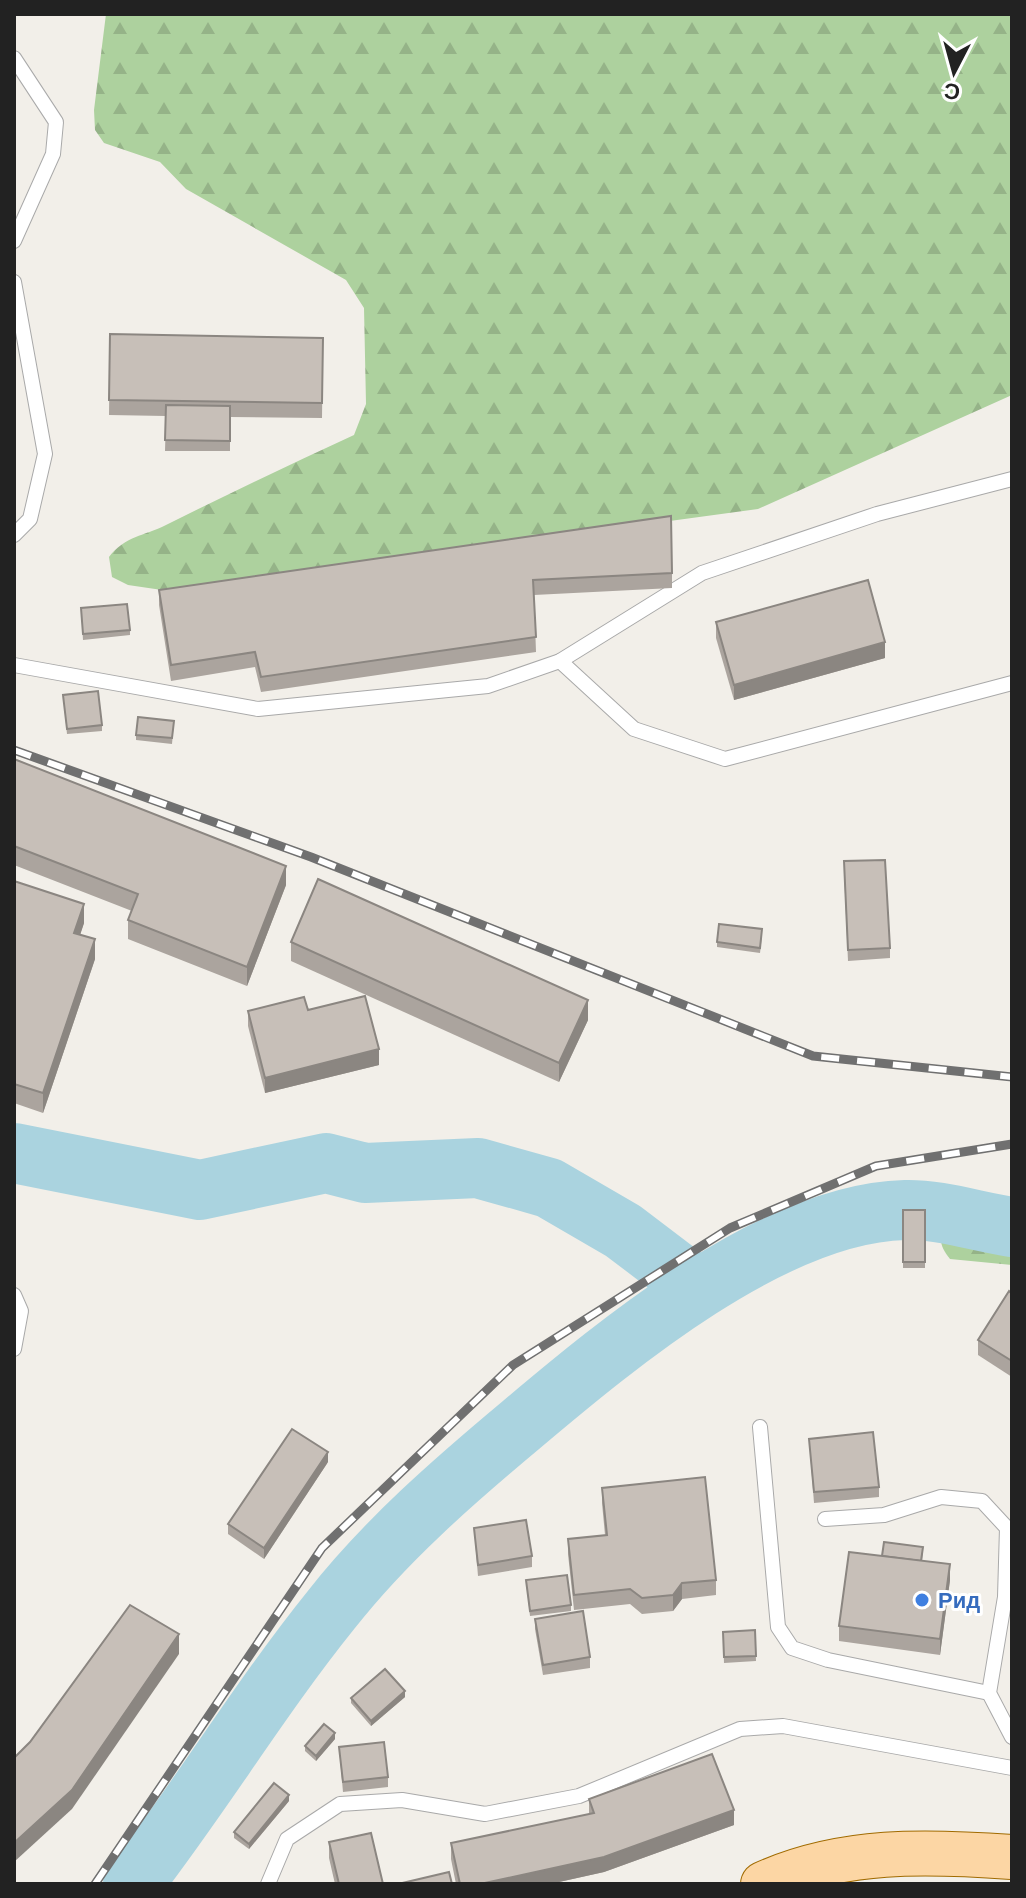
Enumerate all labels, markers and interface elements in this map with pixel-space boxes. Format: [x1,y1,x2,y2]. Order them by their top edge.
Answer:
north arrow [914,32,994,112]
text: С [942,76,961,107]
place label: Рид [938,1586,980,1615]
marker: Рид [913,1591,931,1609]

